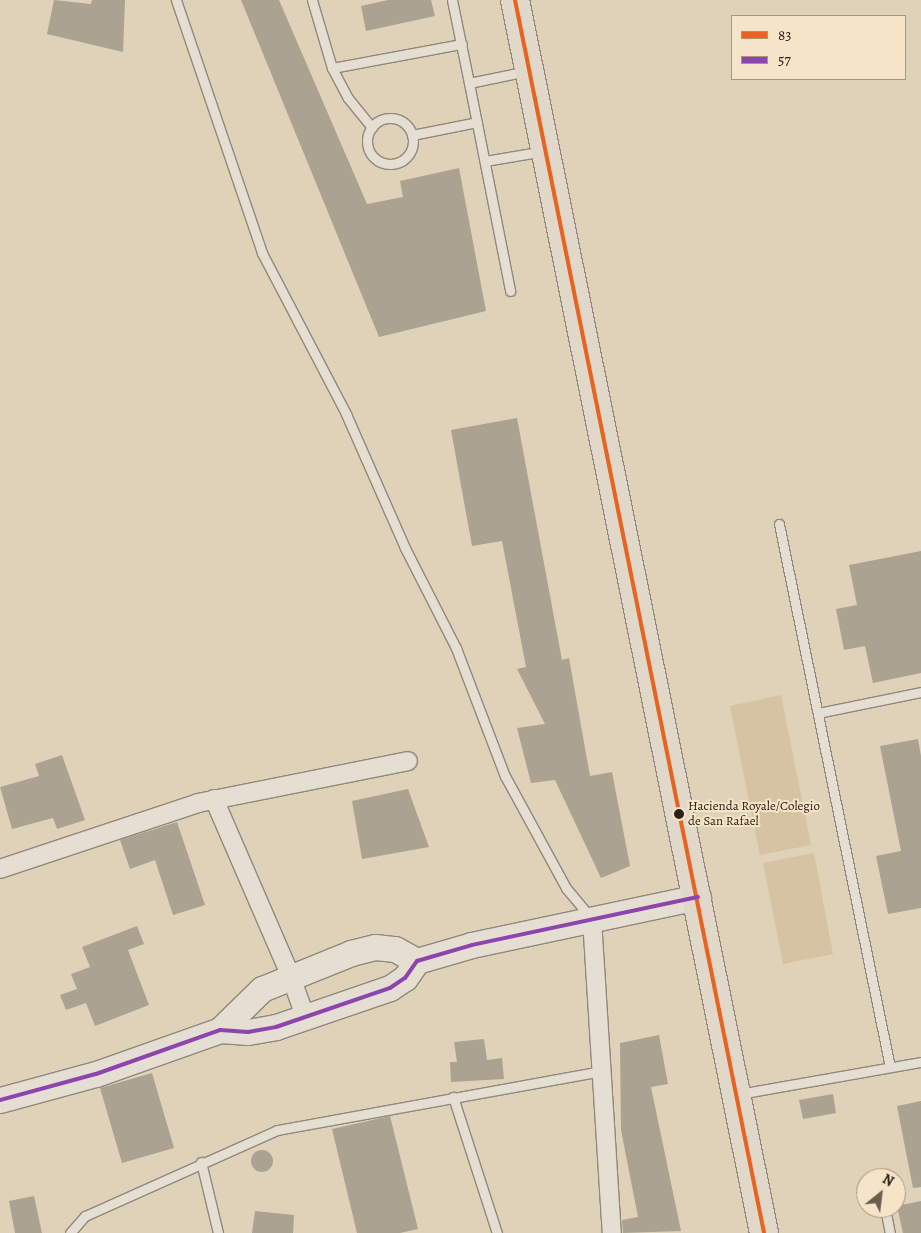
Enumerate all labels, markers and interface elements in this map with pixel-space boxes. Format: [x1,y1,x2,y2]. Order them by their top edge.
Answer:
legend [731,15,906,80]
text: 83 [778,25,792,45]
text: 57 [778,50,791,70]
place label: Hacienda Royale/Colegio de San Rafael [688,799,820,830]
marker: Hacienda Royale/Colegio de San Rafael [674,809,684,819]
north arrow [856,1168,906,1218]
text: N [879,1170,897,1191]

